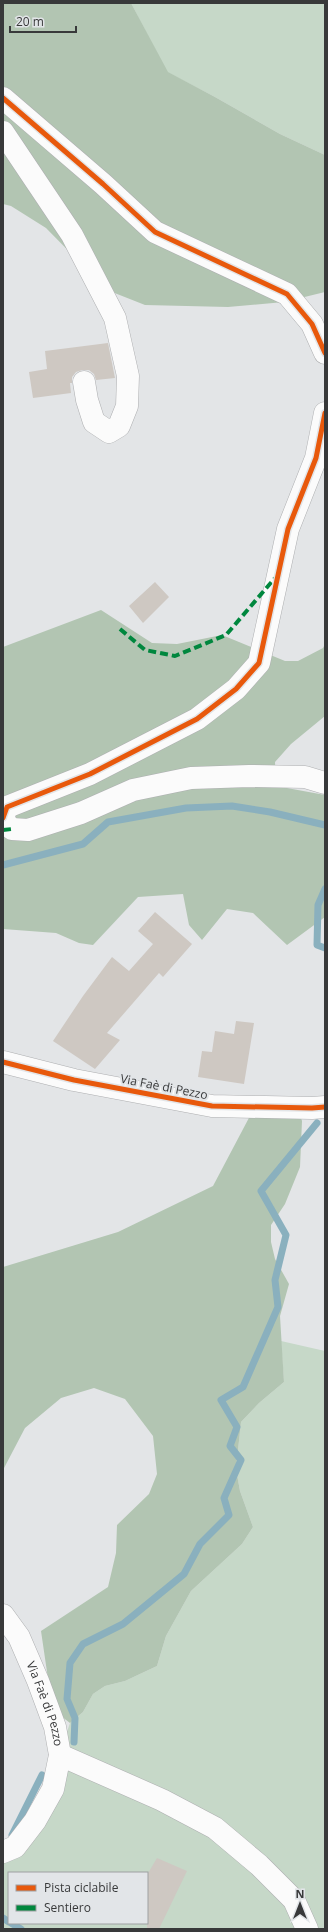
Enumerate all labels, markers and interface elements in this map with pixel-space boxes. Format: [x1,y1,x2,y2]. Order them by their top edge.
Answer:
scale bar [10,8,76,34]
text: 20 m [16,13,44,30]
street label: Via Faè di Pezzo [119,1070,209,1103]
street label: Via Faè di Pezzo [23,1659,67,1747]
legend [8,1872,148,1924]
text: Pista ciclabile [44,1879,119,1896]
north arrow [280,1884,320,1924]
text: N [296,1886,304,1901]
text: Sentiero [44,1899,91,1916]

